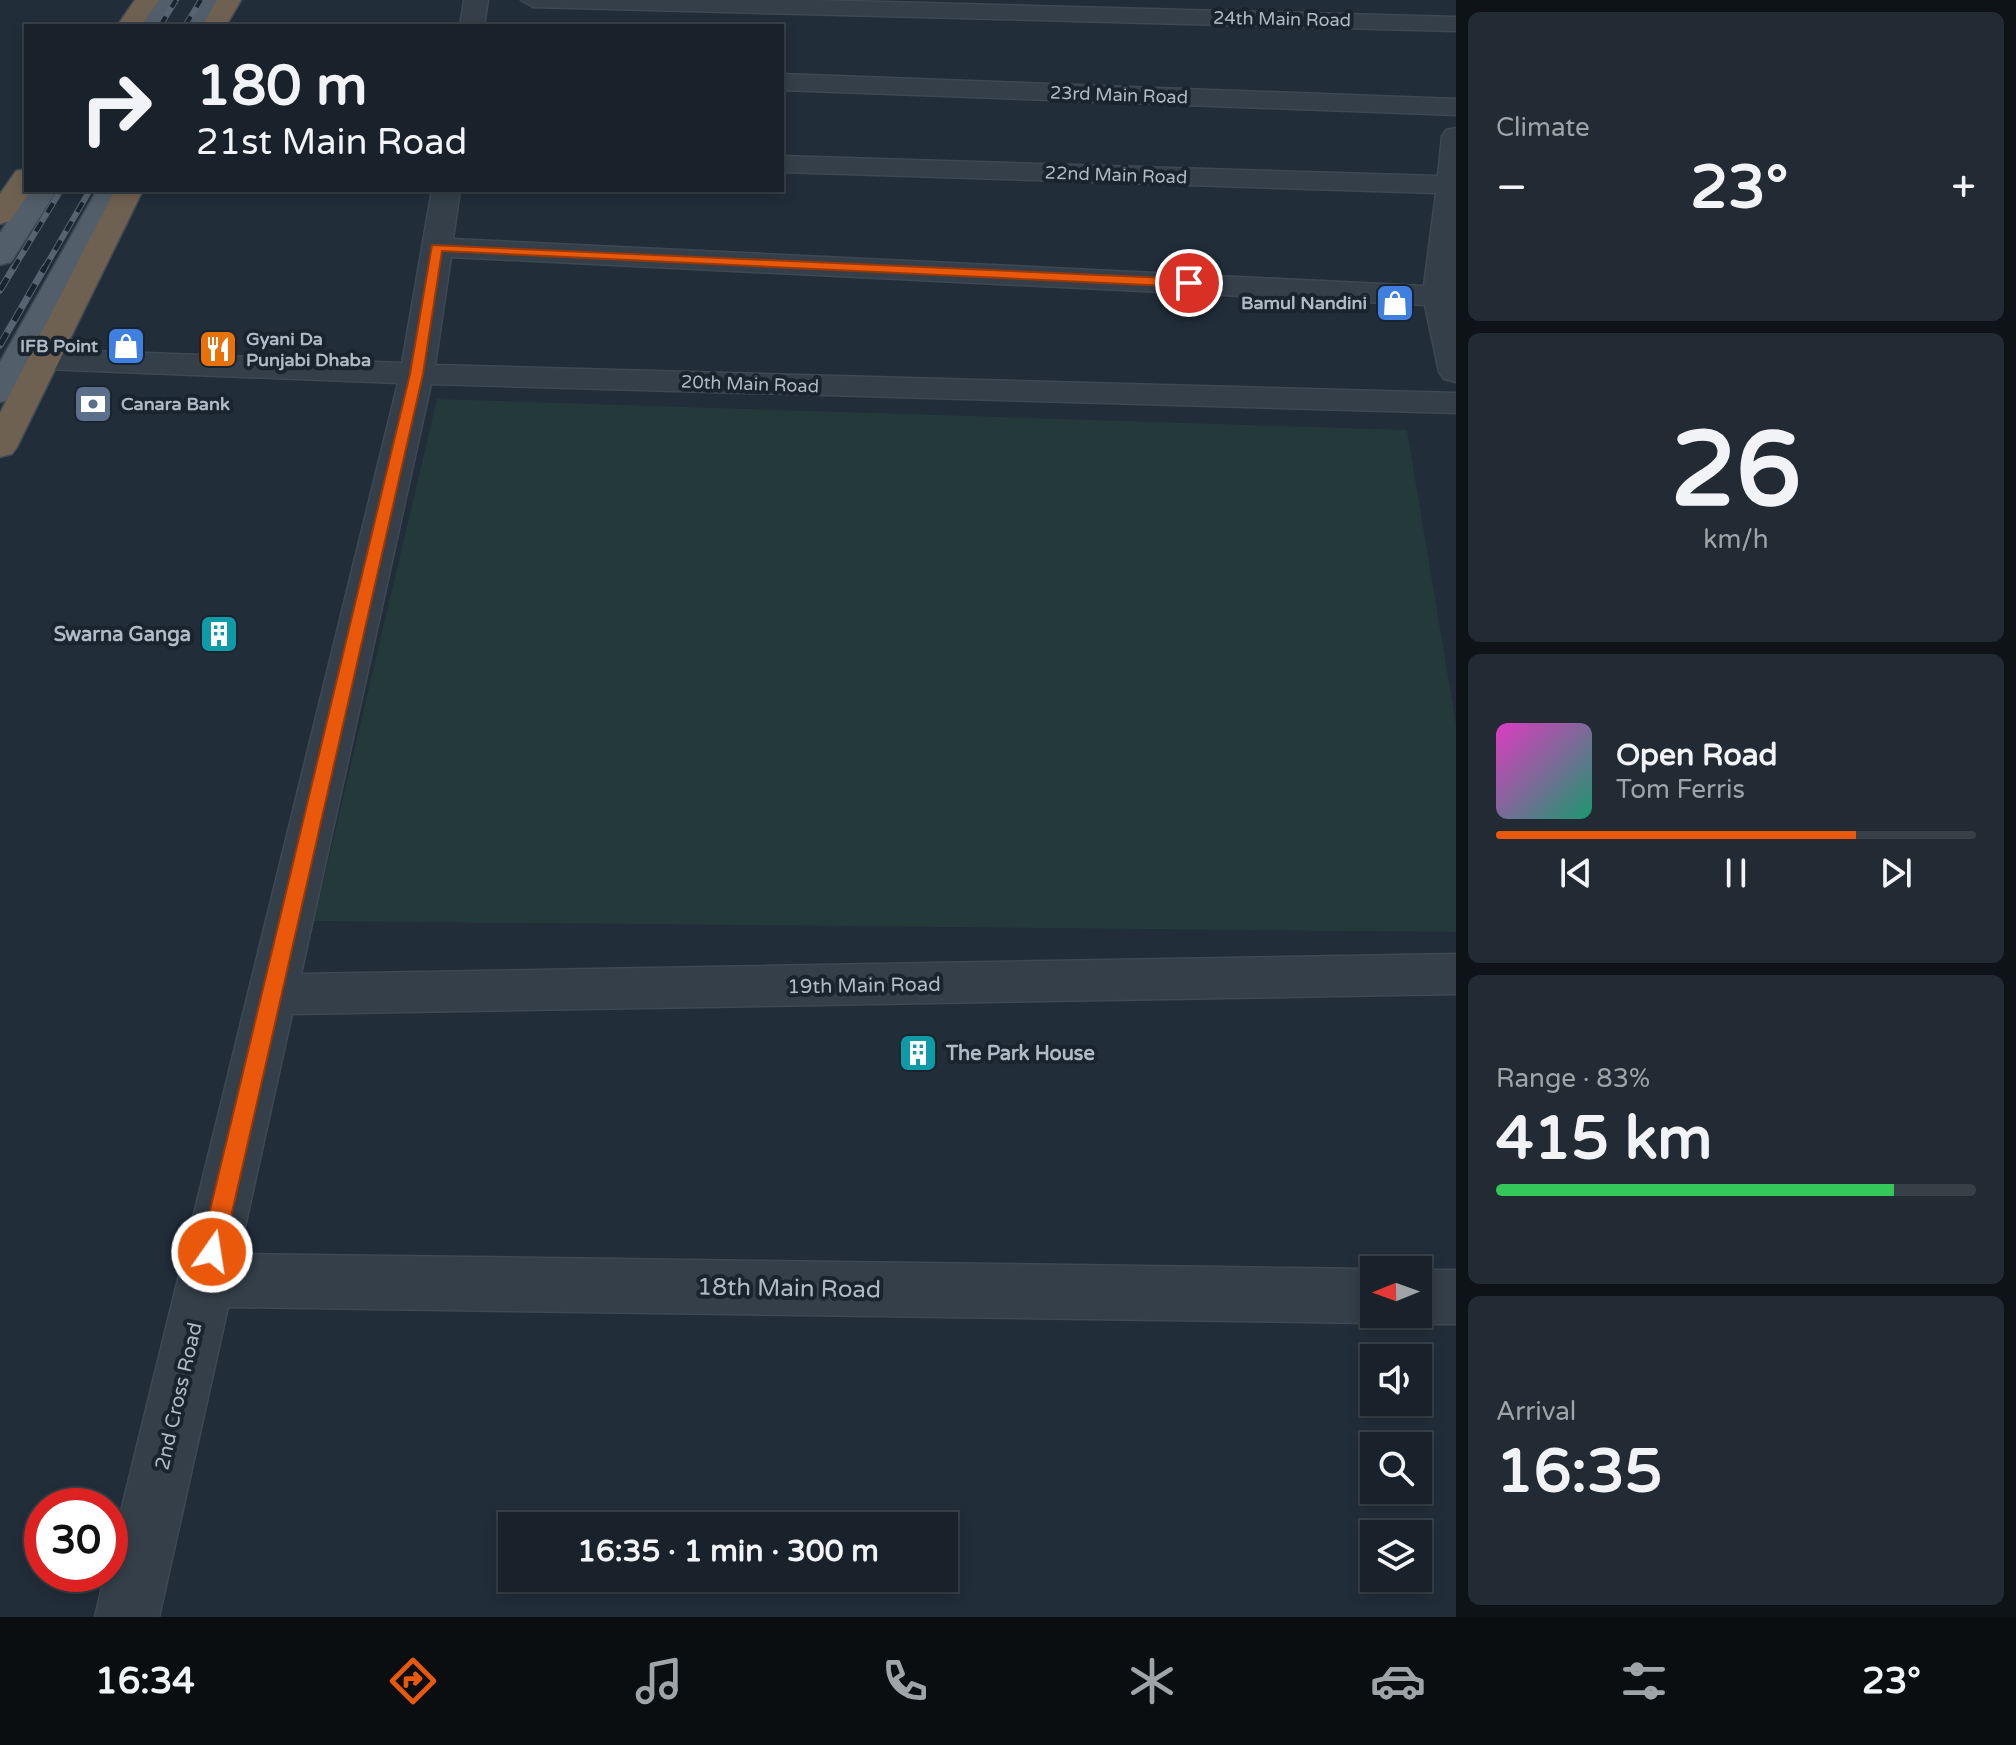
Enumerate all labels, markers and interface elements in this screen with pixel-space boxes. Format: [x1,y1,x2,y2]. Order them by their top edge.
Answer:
street label: 24th Main Road [1213,7,1351,31]
text: 180 m [196,53,367,120]
icon: right [64,56,168,160]
street label: 23rd Main Road [1050,82,1188,108]
text: Climate [1496,112,1590,143]
text: 21st Main Road [196,121,467,164]
text: 23° [1690,152,1788,224]
street label: 22nd Main Road [1044,162,1188,188]
text: − [1496,162,1527,215]
text: + [1951,162,1976,215]
pin [1155,249,1223,317]
icon: arrive [1167,261,1211,305]
shop icon: Bamul Nandini [1374,282,1416,324]
place label: Bamul Nandini [1241,292,1367,314]
shop icon: IFB Point [105,325,147,367]
restaurant icon: Gyani Da Punjabi Dhaba [197,328,239,370]
place label: Gyani Da Punjabi Dhaba [246,328,371,371]
place label: IFB Point [20,335,98,357]
street label: 20th Main Road [681,371,819,397]
bank icon: Canara Bank [72,383,114,425]
place label: Canara Bank [121,393,230,415]
text: 26 [1671,409,1801,534]
text: km/h [1703,524,1769,555]
building icon: Swarna Ganga [198,613,240,655]
place label: Swarna Ganga [54,623,191,647]
text: Open Road [1616,737,1777,774]
text: Tom Ferris [1616,774,1745,805]
icon: previous [1554,851,1598,895]
icon: pause [1714,851,1758,895]
icon: next [1874,851,1918,895]
street label: 19th Main Road [787,973,941,999]
building icon: The Park House [897,1032,939,1074]
place label: The Park House [945,1042,1095,1066]
text: Range · 83% [1496,1063,1650,1094]
text: 415 km [1496,1103,1712,1175]
position arrow [170,1210,254,1294]
north arrow [1360,1256,1432,1328]
map controls [1360,1256,1432,1592]
street label: 18th Main Road [697,1272,881,1305]
street label: 2nd Cross Road [150,1320,208,1472]
button: sound [1360,1344,1432,1416]
text: Arrival [1496,1396,1576,1427]
button: search [1360,1432,1432,1504]
text: 16:35 [1496,1436,1662,1508]
speed limit sign: 30 [24,1488,128,1592]
button: layers [1360,1520,1432,1592]
text: 16:35 · 1 min · 300 m [577,1533,879,1570]
icon: directions [385,1653,441,1709]
icon: music [631,1653,687,1709]
icon: phone [877,1653,933,1709]
icon: climate [1124,1653,1180,1709]
icon: car [1370,1653,1426,1709]
icon: filters [1616,1653,1672,1709]
text: 16:34 [95,1660,195,1703]
text: 23° [1862,1660,1921,1703]

